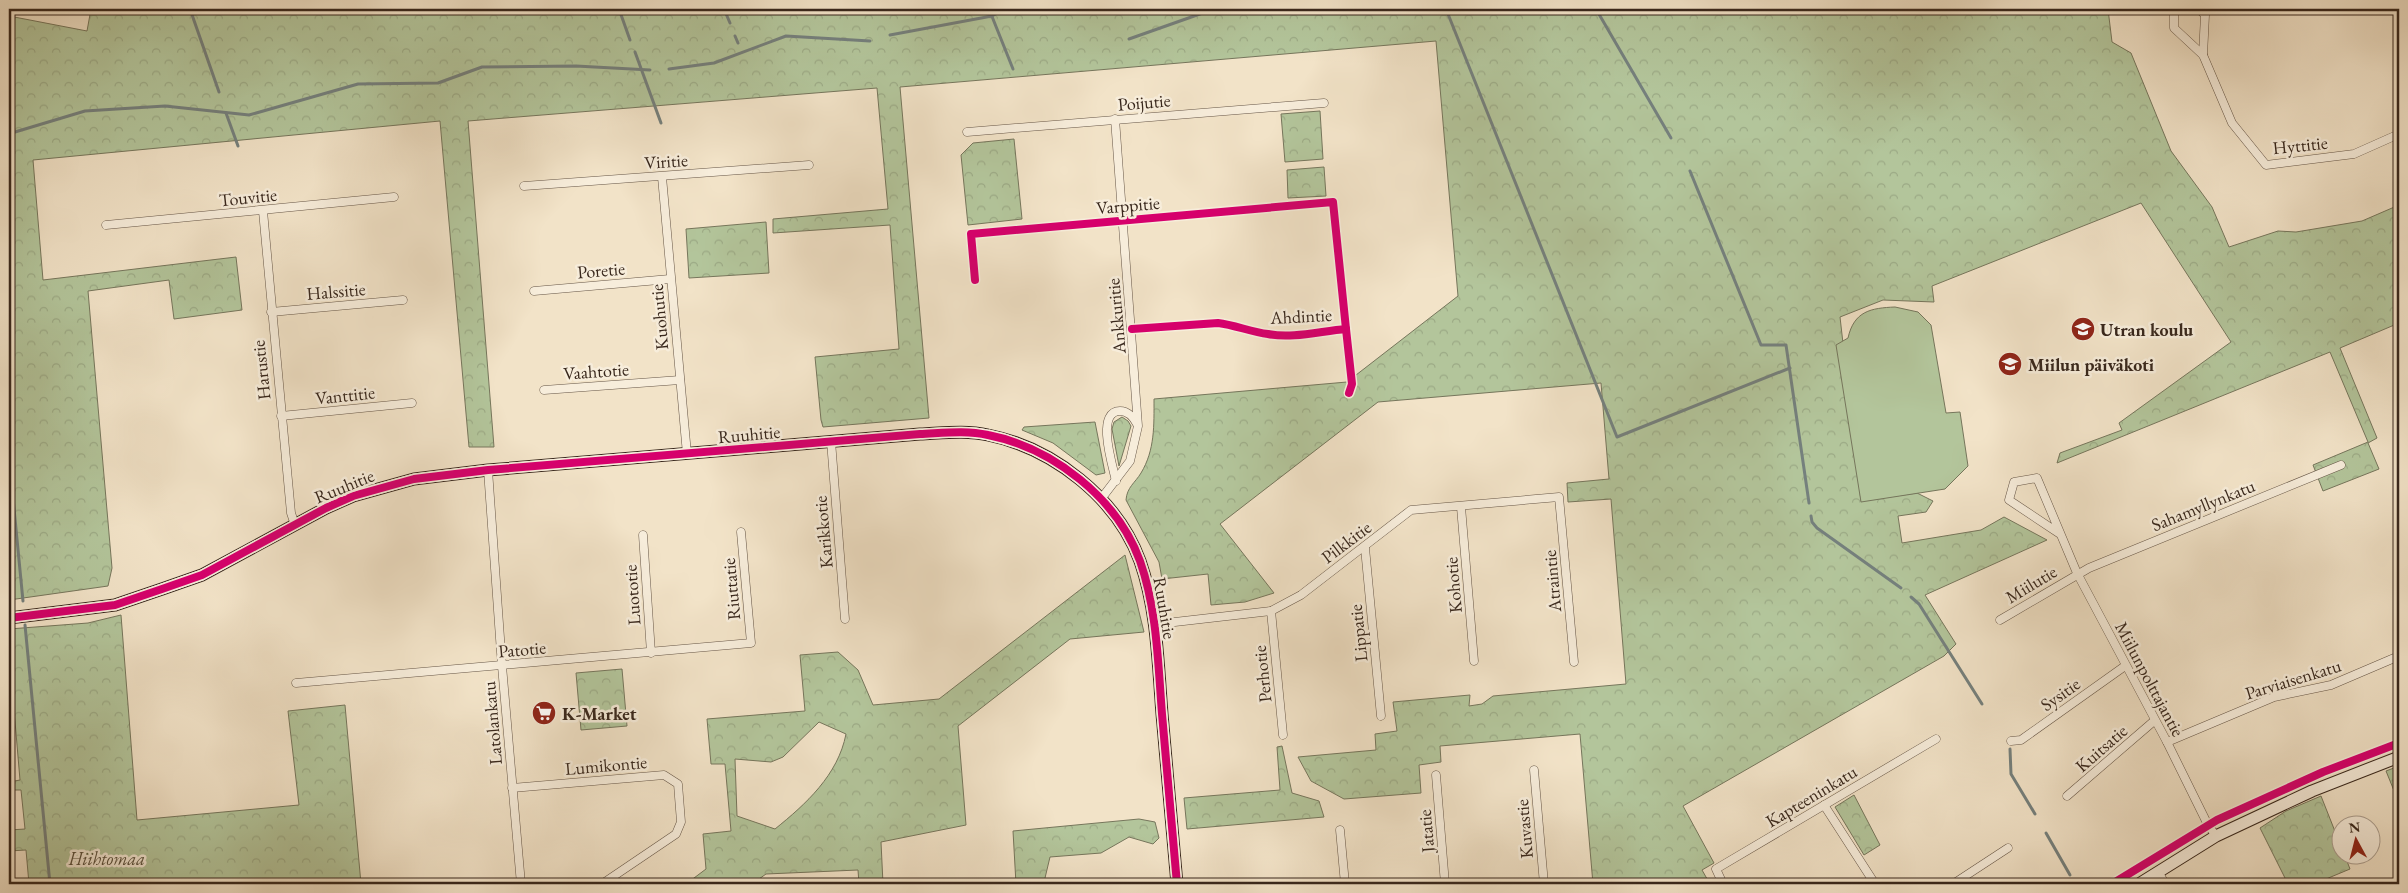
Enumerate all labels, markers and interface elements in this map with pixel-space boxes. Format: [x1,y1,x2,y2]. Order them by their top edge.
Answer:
street label: Poijutie [1117,88,1171,116]
street label: Hyttitie [2271,131,2329,159]
street label: Viritie [643,148,689,174]
street label: Touvitie [218,183,278,211]
street label: Varppitie [1095,191,1161,219]
street label: Poretie [576,256,626,284]
street label: Halssitie [306,277,366,305]
street label: Ankkuritie [1101,277,1131,356]
street label: Kuohutie [645,283,673,351]
street label: Ahdintie [1269,303,1332,329]
school or university icon: Utran koulu [2070,316,2096,342]
place label: Utran koulu [2100,318,2193,341]
street label: Harustie [246,339,276,401]
school or university icon: Miilun päiväkoti [1997,351,2023,377]
place label: Miilun päiväkoti [2028,353,2155,376]
street label: Vaahtotie [562,357,630,385]
street label: Vanttitie [314,380,376,410]
street label: Ruuhitie [717,420,781,448]
street label: Ruuhitie [311,464,377,508]
street label: Sahamyllynkatu [2148,474,2259,536]
street label: Karikkotie [808,495,838,569]
street label: Pilkkitie [1316,516,1376,568]
street label: Atraintie [1538,549,1566,614]
street label: Kohotie [1439,556,1467,614]
street label: Riuttatie [717,557,745,621]
street label: Miilutie [2001,560,2061,608]
street label: Luototie [618,564,646,626]
street label: Ruuhitie [1148,575,1182,641]
street label: Lippatie [1344,603,1372,663]
street label: Miilunpolttajantie [2110,618,2190,740]
street label: Patotie [497,635,547,663]
street label: Perhotie [1248,644,1276,704]
street label: Parviaisenkatu [2242,653,2344,705]
street label: Sysitie [2036,672,2084,716]
street label: Latolankatu [477,680,507,766]
supermarket icon: K-Market [531,700,557,726]
place label: K-Market [562,702,637,725]
street label: Kuitsatie [2070,719,2132,777]
street label: Lumikontie [564,750,648,780]
street label: Kapteeninkatu [1761,759,1861,832]
street label: Kuvastie [1510,798,1538,860]
street label: Jatatie [1413,808,1440,856]
north arrow [2330,816,2380,866]
text: N [2348,817,2362,837]
park label: Hiihtomaa [68,847,145,870]

